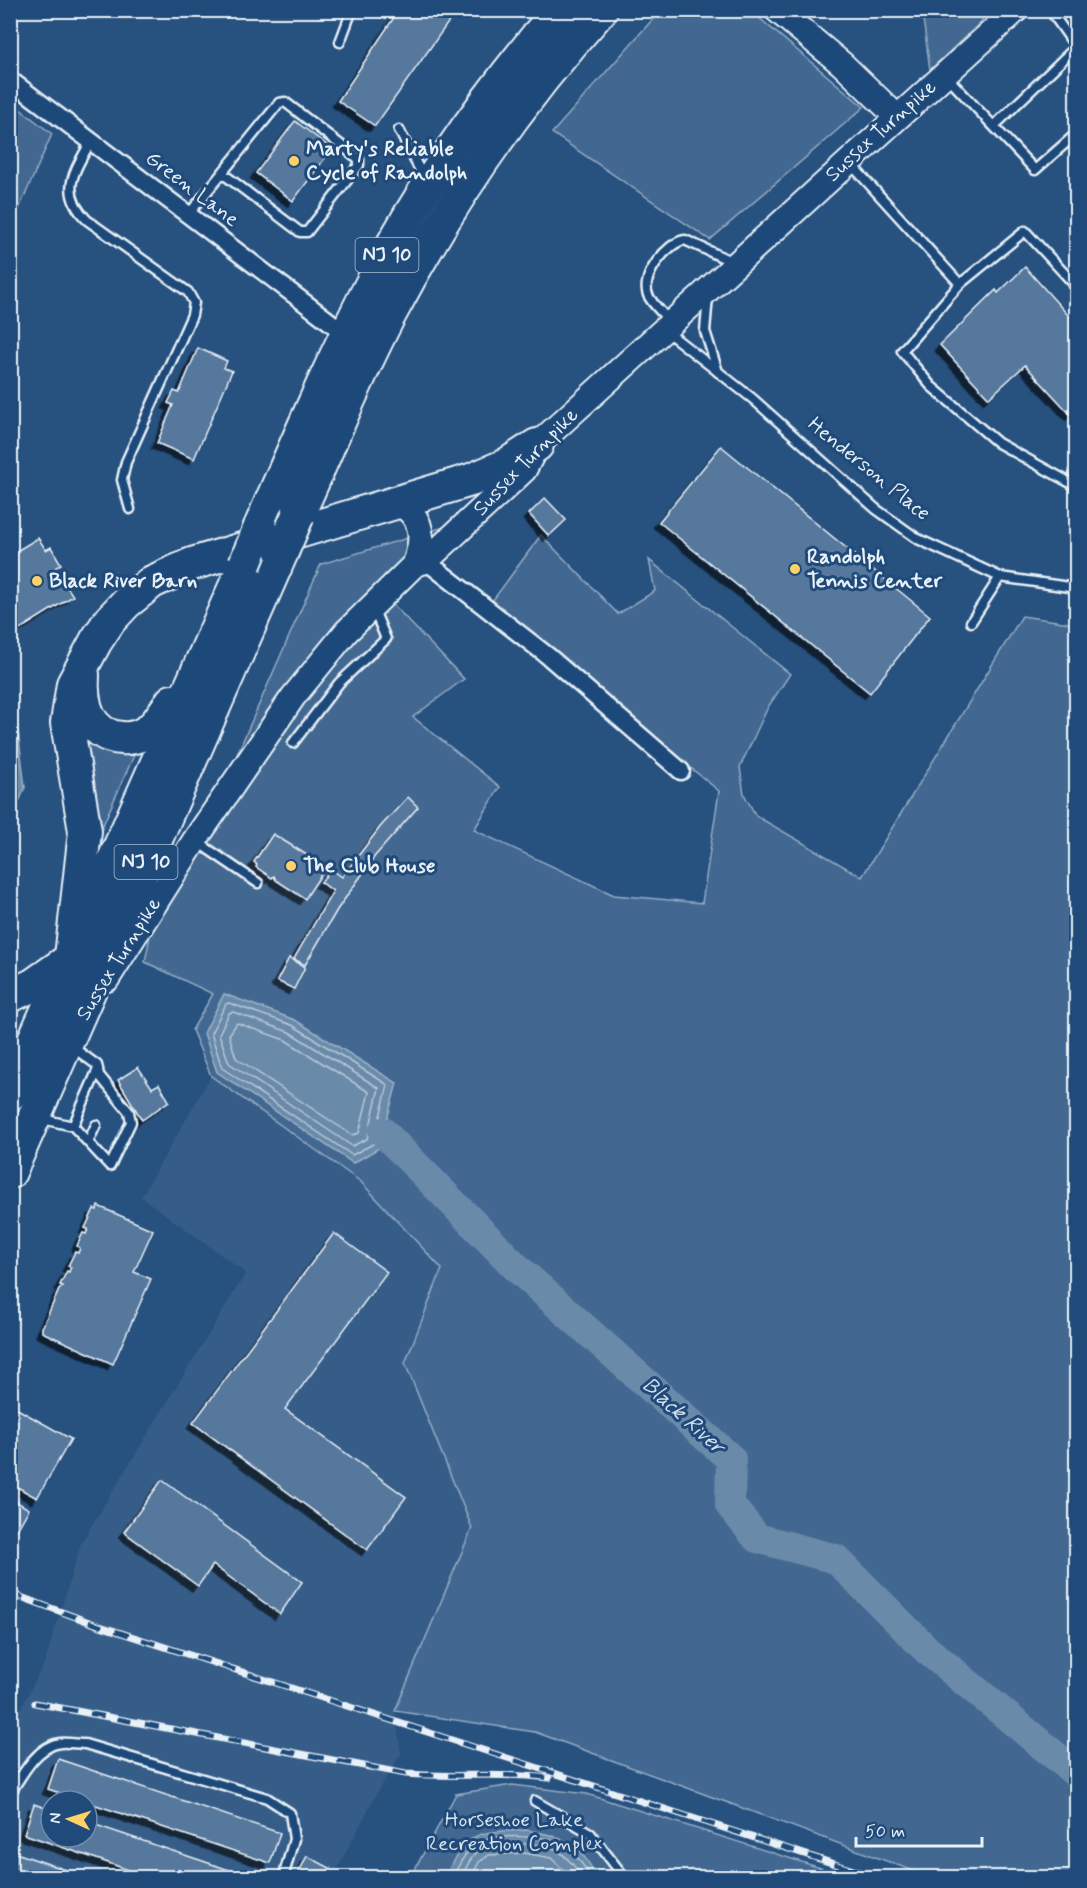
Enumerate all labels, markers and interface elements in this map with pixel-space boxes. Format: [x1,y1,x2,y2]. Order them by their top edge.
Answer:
street label: Sussex Turnpike [819,73,943,188]
place label: Marty's Reliable Cycle of Randolph [306,135,468,187]
street label: Green Lane [139,144,245,234]
marker: Marty's Reliable Cycle of Randolph [287,154,301,168]
road number: NJ 10 [356,238,418,272]
street label: Sussex Turnpike [467,402,585,522]
street label: Henderson Place [802,411,936,527]
place label: Randolph Tennis Center [807,543,943,595]
marker: Randolph Tennis Center [788,562,802,576]
place label: Black River Barn [49,567,197,595]
marker: Black River Barn [30,574,44,588]
road number: NJ 10 [114,845,178,879]
place label: The Club House [303,852,435,880]
marker: The Club House [284,859,298,873]
street label: Sussex Turnpike [70,892,168,1026]
water label: Black River [636,1371,732,1462]
north arrow [39,1789,99,1849]
park label: Horseshoe Lake Recreation Complex [426,1806,602,1858]
scale bar [856,1810,982,1848]
text: N [45,1812,66,1824]
text: 50 m [865,1820,905,1844]

